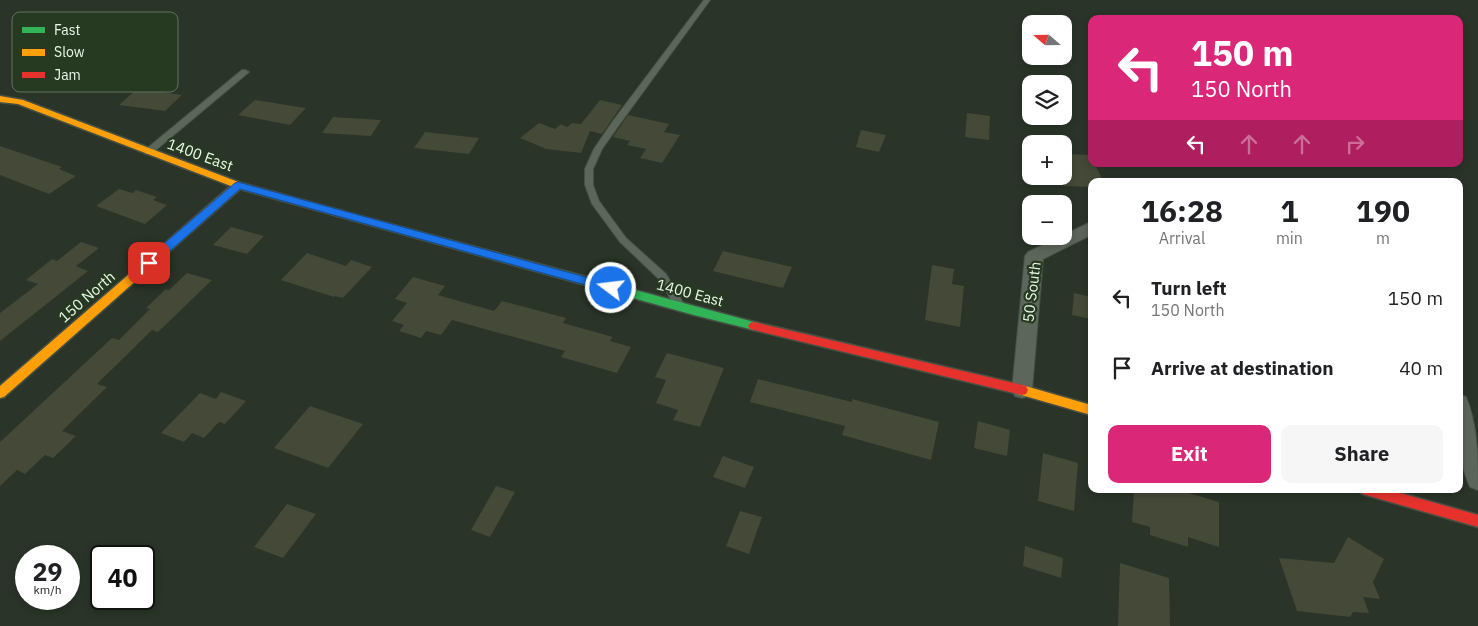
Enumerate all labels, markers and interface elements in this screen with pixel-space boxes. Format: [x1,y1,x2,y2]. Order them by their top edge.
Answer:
legend [12,12,178,92]
north arrow [1022,15,1072,65]
map controls [1022,15,1072,245]
text: Fast [54,21,80,39]
text: 150 m [1191,30,1294,76]
icon: left [1108,35,1173,100]
text: Slow [54,43,85,61]
text: Jam [54,66,81,84]
text: 150 North [1191,74,1292,103]
button: layers [1022,75,1072,125]
icon: left [1182,130,1210,158]
icon: ahead [1235,130,1263,158]
icon: ahead [1288,130,1316,158]
icon: right [1341,130,1369,158]
street label: 1400 East [165,134,236,175]
button: + [1022,135,1072,185]
text: 16:28 [1141,191,1223,230]
text: 1 [1280,191,1298,230]
text: 190 [1356,191,1410,230]
button: − [1022,195,1072,245]
text: Arrival [1159,228,1205,248]
text: min [1276,228,1303,248]
text: m [1376,228,1390,248]
pin [128,242,170,284]
icon: arrive [135,249,163,277]
position arrow [584,261,636,313]
street label: 50 South [1018,261,1045,323]
street label: 150 North [54,267,119,326]
street label: 1400 East [654,274,726,311]
text: Turn left [1151,276,1227,300]
icon: left [1108,284,1136,312]
text: 150 m [1388,286,1443,310]
text: 150 North [1151,300,1225,320]
icon: arrive [1108,354,1136,382]
text: Arrive at destination [1151,356,1334,380]
text: 40 m [1399,356,1443,380]
button: Exit [1108,425,1271,483]
button: Share [1281,425,1443,483]
speed limit sign: 40 [90,545,155,610]
text: 29 [32,555,63,588]
text: km/h [33,582,62,597]

